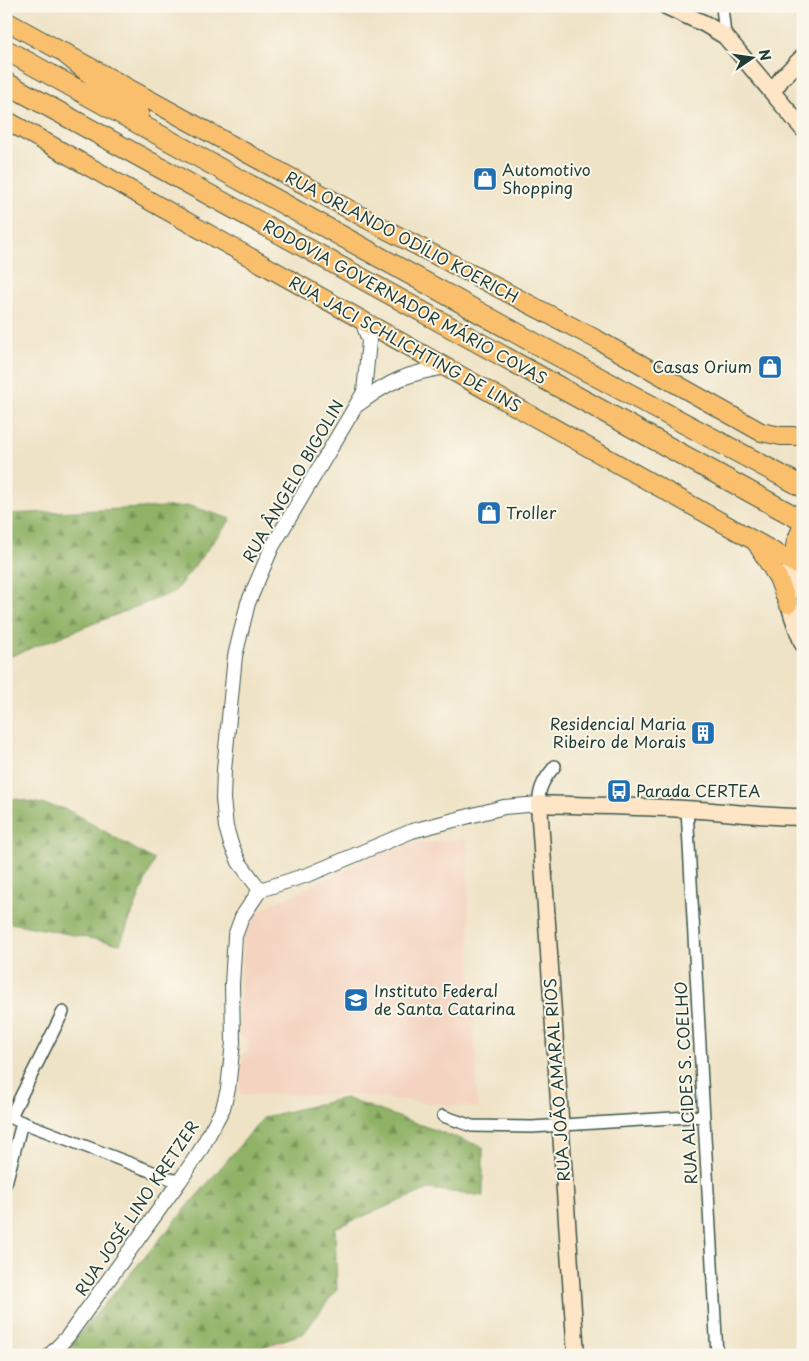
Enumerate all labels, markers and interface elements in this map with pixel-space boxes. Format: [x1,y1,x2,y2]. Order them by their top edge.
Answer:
north arrow [726,32,776,82]
text: N [754,47,777,63]
place label: Automotivo Shopping [502,157,591,199]
street label: RUA ORLANDO ODÍLIO KOERICH [282,164,523,308]
shop icon: Automotivo Shopping [472,166,498,192]
street label: RODOVIA GOVERNADOR MÁRIO COVAS [259,213,552,390]
street label: RUA JACI SCHLICHTING DE LINS [285,269,526,417]
place label: Casas Orium [652,354,752,378]
shop icon: Casas Orium [757,354,783,380]
street label: RUA ÂNGELO BIGOLIN [236,395,349,566]
shop icon: Troller [476,500,502,526]
place label: Troller [506,500,557,524]
place label: Residencial Maria Ribeiro de Morais [550,711,686,753]
building icon: Residencial Maria Ribeiro de Morais [690,720,716,746]
bus stop icon: Parada CERTEA [606,778,632,804]
place label: Parada CERTEA [636,778,760,802]
street label: RUA JOÃO AMARAL RIOS [537,977,575,1183]
place label: Instituto Federal de Santa Catarina [374,978,515,1020]
street label: RUA ALCIDES S. COELHO [668,981,702,1185]
school or university icon: Instituto Federal de Santa Catarina [343,987,369,1013]
street label: RUA JOSÉ LINO KRETZER [68,1115,204,1300]

